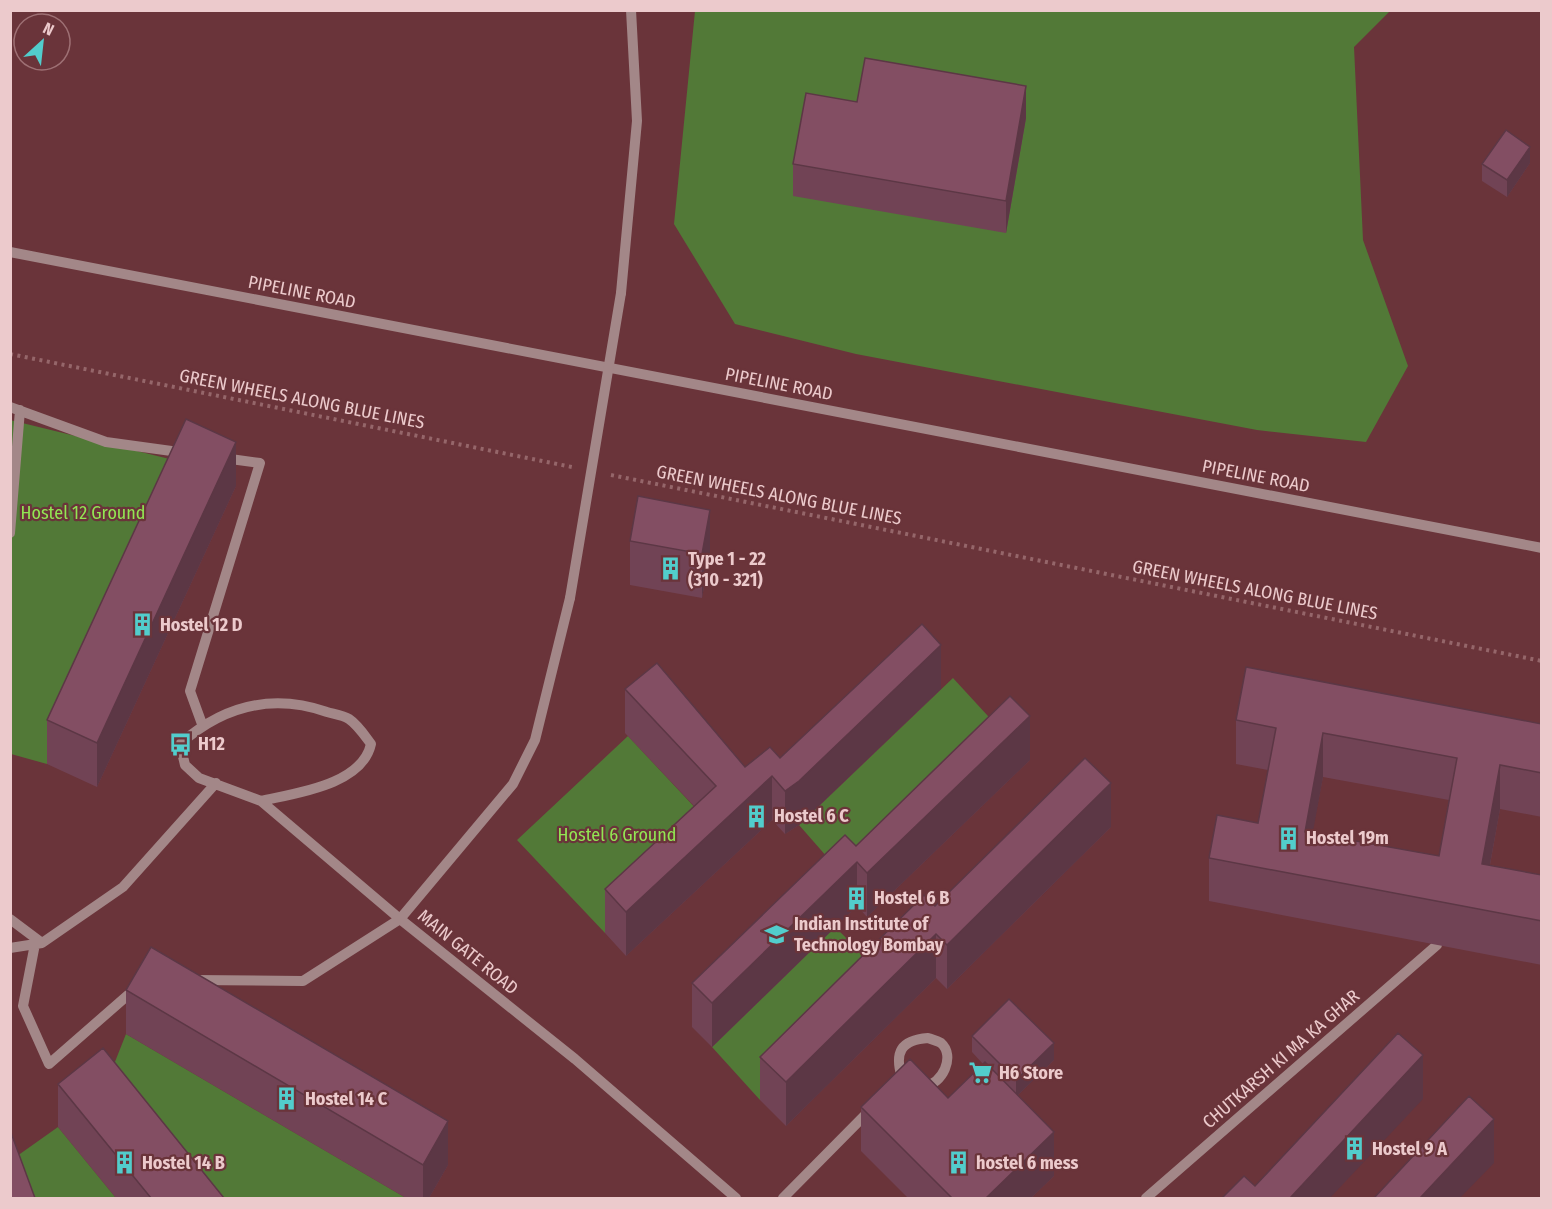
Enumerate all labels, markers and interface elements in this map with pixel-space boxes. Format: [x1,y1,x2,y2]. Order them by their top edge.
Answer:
north arrow [12,12,72,72]
text: N [40,18,57,40]
street label: PIPELINE ROAD [246,271,358,313]
street label: PIPELINE ROAD [723,363,835,405]
street label: GREEN WHEELS ALONG BLUE LINES [178,364,426,434]
street label: PIPELINE ROAD [1200,455,1312,497]
street label: GREEN WHEELS ALONG BLUE LINES [655,460,903,530]
park label: Hostel 12 Ground [21,502,145,524]
place label: Type 1 - 22 (310 - 321) [688,548,766,591]
street label: GREEN WHEELS ALONG BLUE LINES [1131,555,1379,625]
building icon: Type 1 - 22 (310 - 321) [657,556,683,582]
building icon: Hostel 12 D [129,612,155,638]
place label: Hostel 12 D [160,614,243,636]
bus stop icon: H12 [167,731,193,757]
place label: H12 [198,733,225,755]
building icon: Hostel 6 C [743,803,769,829]
place label: Hostel 6 C [774,805,849,827]
park label: Hostel 6 Ground [558,824,676,846]
building icon: Hostel 19m [1275,825,1301,851]
place label: Hostel 19m [1306,827,1389,849]
building icon: Hostel 6 B [843,885,869,911]
place label: Hostel 6 B [874,887,949,909]
street label: MAIN GATE ROAD [413,905,523,999]
place label: Indian Institute of Technology Bombay [794,913,944,956]
school or university icon: Indian Institute of Technology Bombay [763,921,789,947]
street label: CHUTKARSH KI MA KA GHAR [1198,985,1364,1133]
supermarket icon: H6 Store [968,1060,994,1086]
place label: H6 Store [999,1062,1063,1084]
building icon: Hostel 14 C [274,1086,300,1112]
place label: Hostel 14 C [305,1088,388,1110]
building icon: Hostel 9 A [1341,1136,1367,1162]
place label: Hostel 9 A [1372,1138,1447,1160]
building icon: Hostel 14 B [111,1150,137,1176]
building icon: hostel 6 mess [945,1150,971,1176]
place label: Hostel 14 B [142,1152,225,1174]
place label: hostel 6 mess [976,1152,1078,1174]

